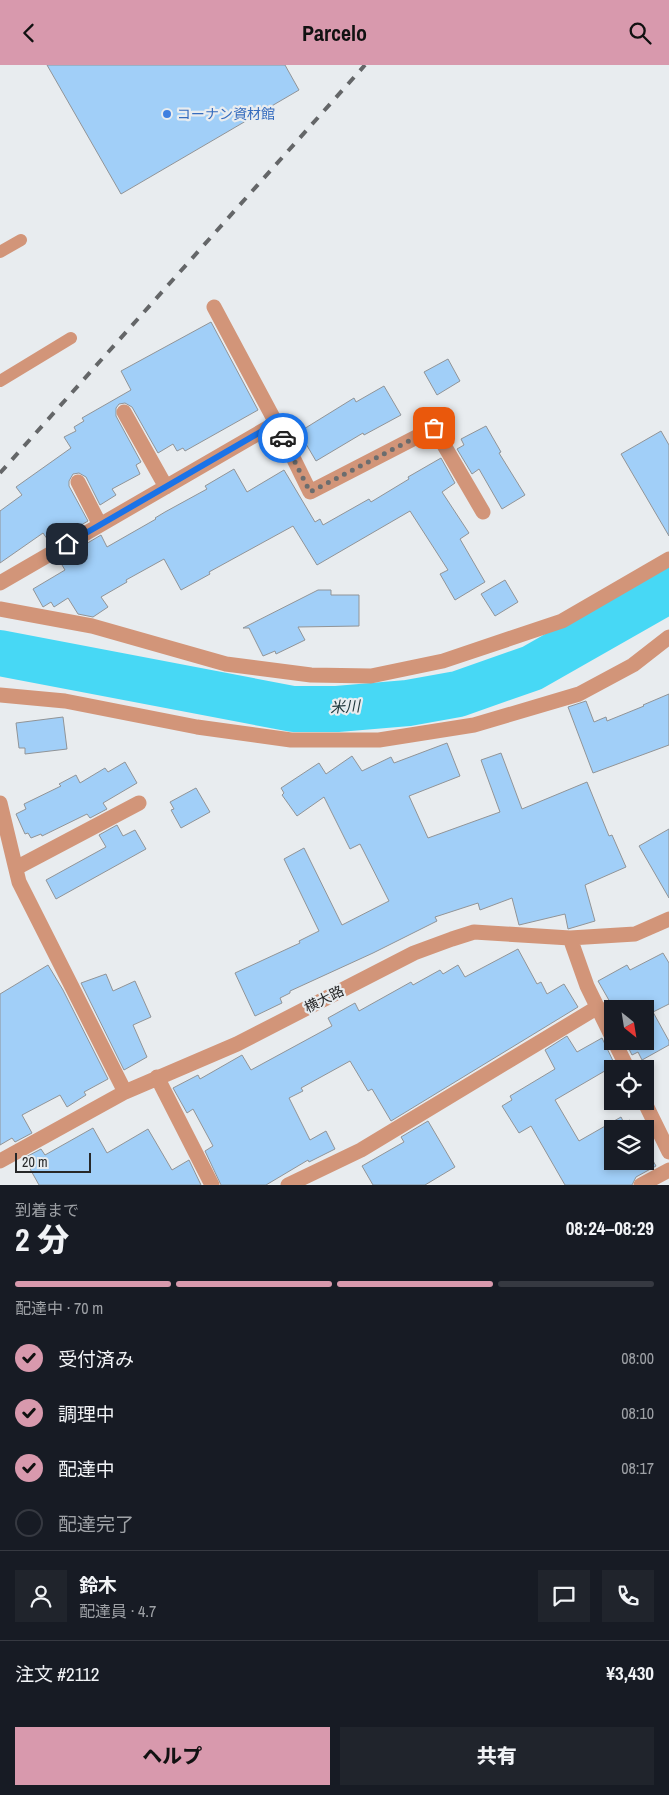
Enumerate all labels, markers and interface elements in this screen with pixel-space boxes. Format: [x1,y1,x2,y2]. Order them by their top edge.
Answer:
text: Parcelo [302,18,367,48]
icon: back [15,19,43,47]
icon: search [626,19,654,47]
place label: コーナン資材館 [177,105,275,123]
marker: コーナン資材館 [161,108,173,120]
pin [413,407,455,449]
courier [258,413,308,463]
icon: bag [420,414,448,442]
icon: car [269,424,297,452]
pin [46,523,88,565]
icon: home [53,530,81,558]
water label: 米川 [329,695,362,718]
street label: 横大路 [301,981,347,1017]
north arrow [604,1000,654,1050]
map controls [604,1000,654,1170]
button: locate [604,1060,654,1110]
button: layers [604,1120,654,1170]
scale bar [15,1150,91,1173]
text: 20 m [22,1153,48,1171]
text: 到着まで [15,1199,79,1221]
text: 08:24–08:29 [566,1215,654,1241]
text: 2 分 [15,1218,69,1261]
text: 配達中 · 70 m [15,1297,103,1319]
icon: check [15,1344,43,1372]
text: 受付済み [58,1346,134,1372]
text: 08:00 [621,1347,654,1369]
icon: check [15,1399,43,1427]
text: 調理中 [58,1401,115,1427]
text: 08:10 [621,1402,654,1424]
icon: check [15,1454,43,1482]
text: 配達中 [58,1456,115,1482]
text: 08:17 [621,1457,654,1479]
text: 配達完了 [58,1511,134,1537]
button: person [15,1570,67,1622]
button: chat [538,1570,590,1622]
button: phone [602,1570,654,1622]
text: 鈴木 [79,1572,117,1598]
text: 配達員 · 4.7 [79,1600,156,1622]
text: ¥3,430 [606,1660,654,1686]
text: 注文 #2112 [15,1661,100,1687]
button: ヘルプ [15,1727,330,1785]
button: 共有 [340,1727,654,1785]

